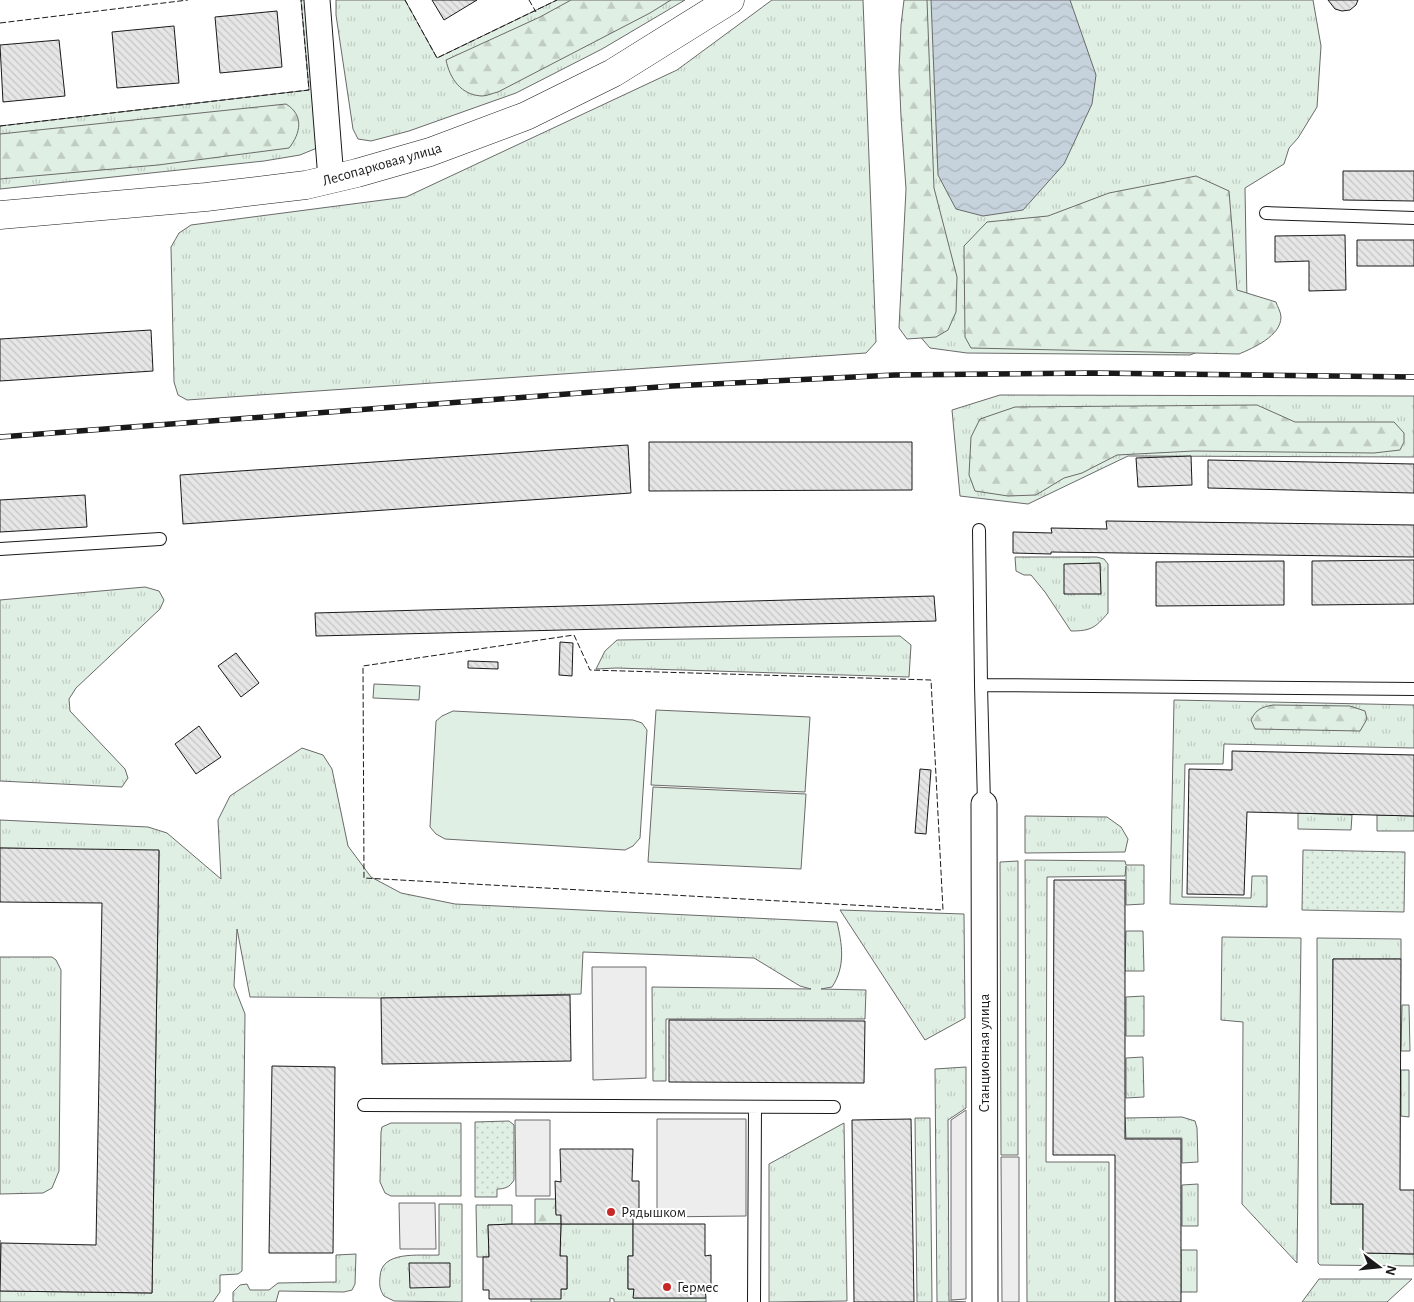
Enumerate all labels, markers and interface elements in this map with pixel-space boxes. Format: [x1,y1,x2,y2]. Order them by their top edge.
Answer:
street label: Лесопарковая улица [321,140,444,189]
street label: Станционная улица [977,993,992,1112]
place label: Рядышком [621,1205,686,1220]
marker: Рядышком [605,1206,617,1218]
north arrow [1354,1242,1404,1292]
text: N [1382,1264,1399,1277]
place label: Гермес [677,1280,719,1295]
marker: Гермес [661,1281,673,1293]

